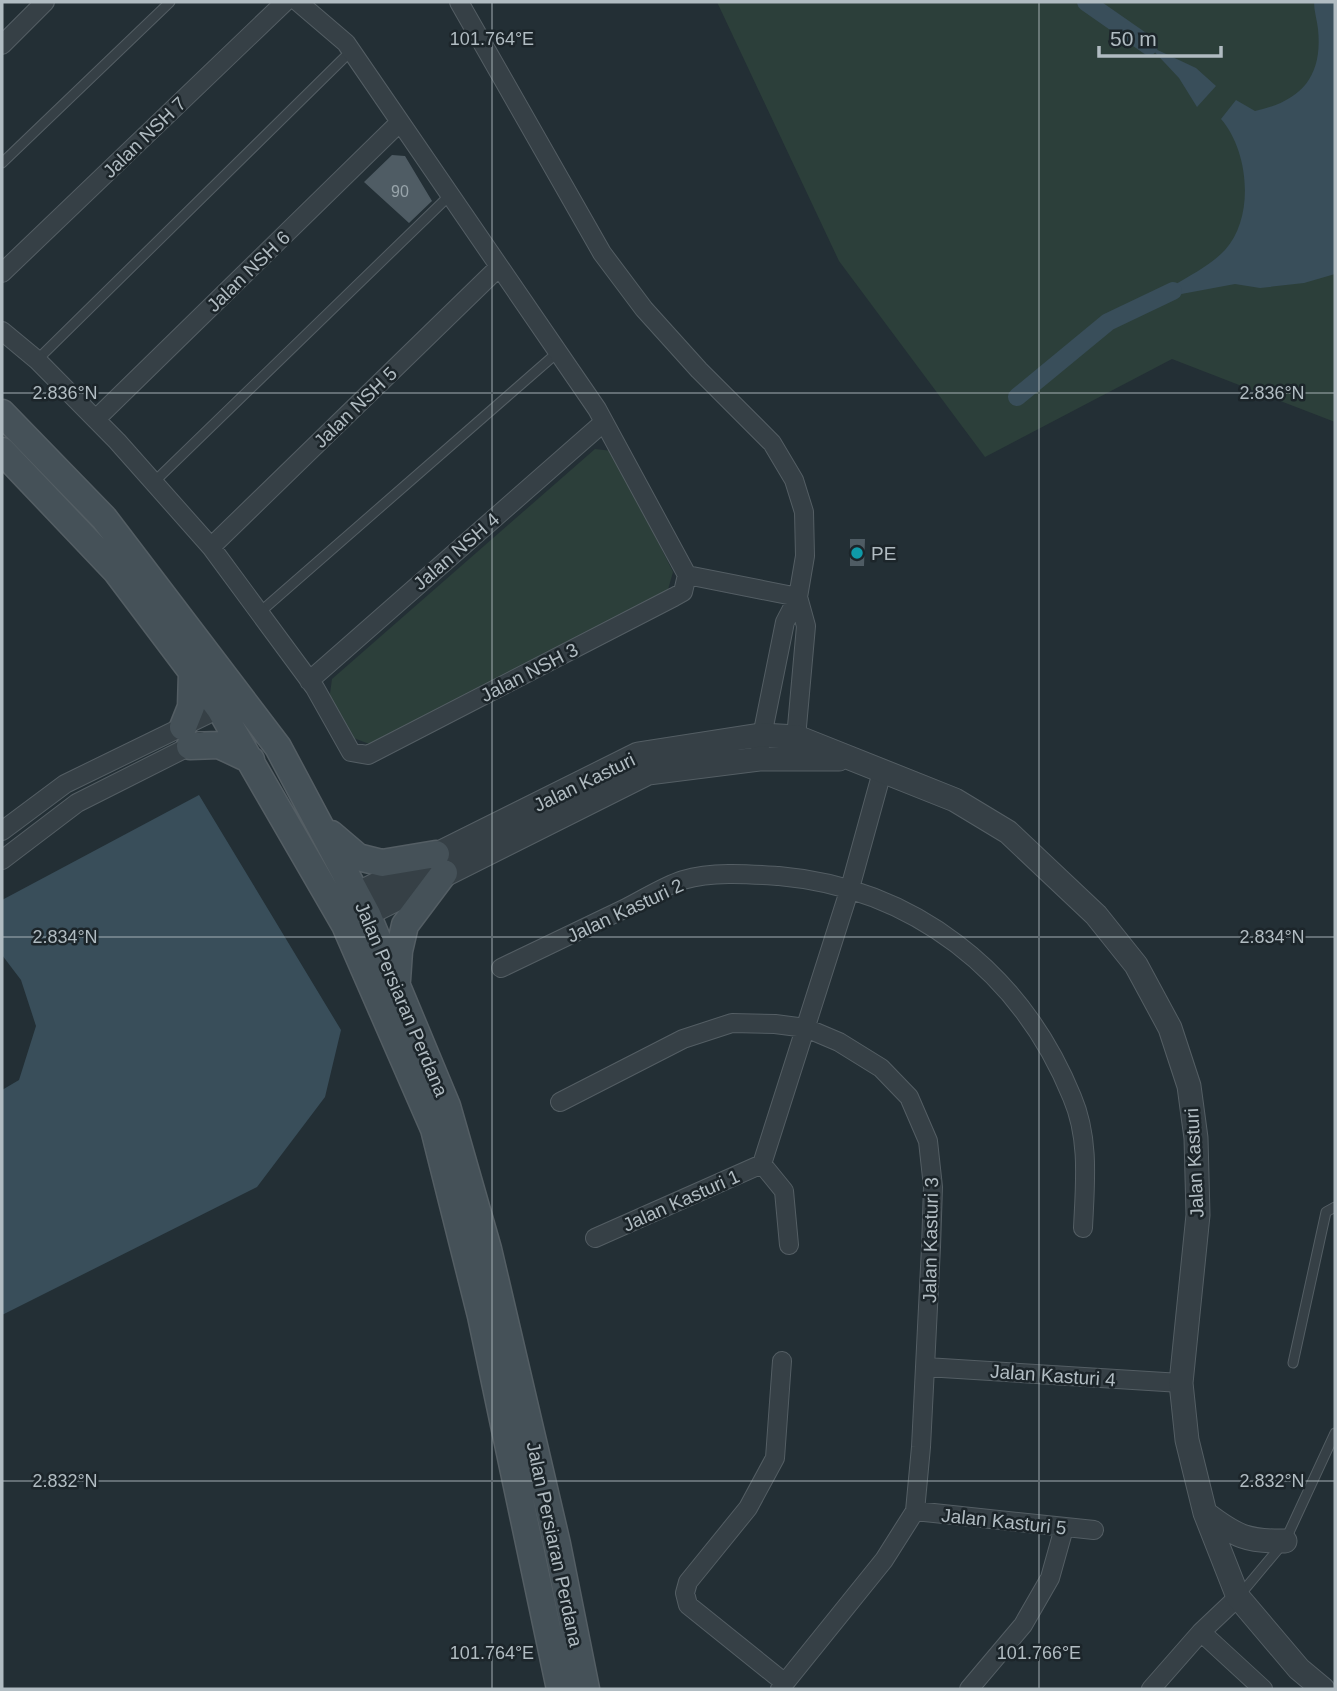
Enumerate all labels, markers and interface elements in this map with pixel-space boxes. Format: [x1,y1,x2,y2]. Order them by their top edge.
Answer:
scale bar [1099,14,1222,58]
text: 50 m [1110,27,1157,50]
text: 101.764°E [450,29,534,49]
street label: Jalan NSH 7 [99,93,190,182]
house number: 90 [391,183,409,200]
street label: Jalan NSH 6 [203,227,294,316]
street label: Jalan NSH 5 [310,363,401,452]
text: 2.836°N [32,383,98,403]
text: 2.836°N [1239,383,1305,403]
street label: Jalan NSH 4 [409,508,504,594]
place label: PE [871,543,896,564]
marker: PE [849,545,865,561]
street label: Jalan NSH 3 [477,639,582,706]
street label: Jalan Kasturi [530,749,638,816]
street label: Jalan Kasturi 2 [564,874,687,947]
street label: Jalan Persiaran Perdana [351,899,452,1100]
text: 2.834°N [32,927,98,947]
text: 2.834°N [1239,927,1305,947]
street label: Jalan Kasturi [1181,1108,1208,1218]
street label: Jalan Kasturi 1 [620,1165,743,1236]
street label: Jalan Kasturi 3 [919,1177,942,1303]
street label: Jalan Kasturi 4 [990,1361,1117,1390]
street label: Jalan Persiaran Perdana [522,1440,587,1649]
text: 2.832°N [32,1471,98,1491]
text: 2.832°N [1239,1471,1305,1491]
street label: Jalan Kasturi 5 [940,1504,1068,1539]
text: 101.764°E [450,1643,534,1663]
text: 101.766°E [997,1643,1081,1663]

